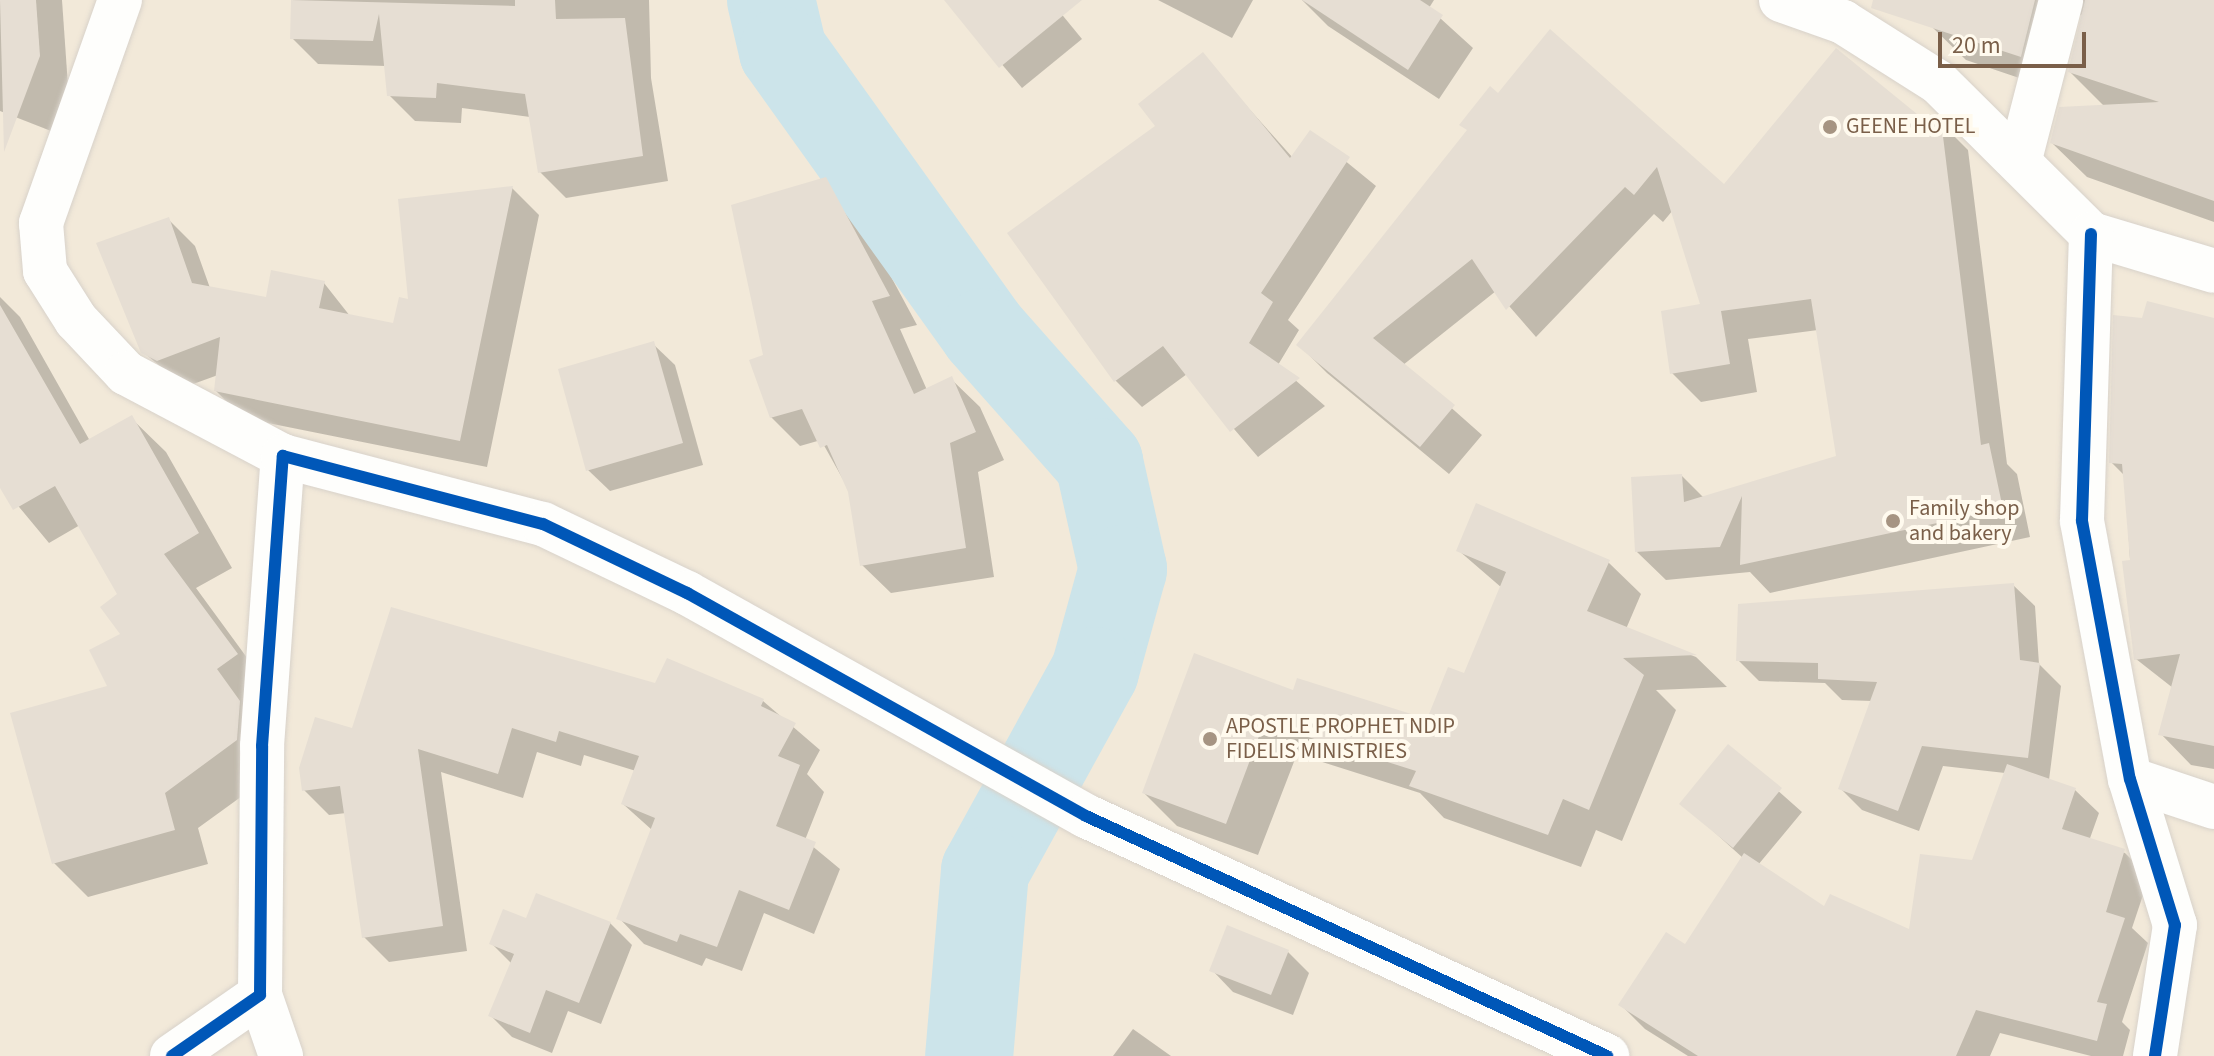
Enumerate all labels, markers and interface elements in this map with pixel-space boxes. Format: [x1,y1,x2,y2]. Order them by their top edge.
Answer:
scale bar [1942,16,2090,66]
text: 20 m [1952,28,2001,63]
place label: GEENE HOTEL [1846,114,1975,140]
marker: GEENE HOTEL [1821,118,1839,136]
place label: Family shop and bakery [1909,495,2019,546]
marker: Family shop and bakery [1884,512,1902,530]
place label: APOSTLE PROPHET NDIP FIDELIS MINISTRIES [1226,713,1455,764]
marker: APOSTLE PROPHET NDIP FIDELIS MINISTRIES [1201,730,1219,748]

